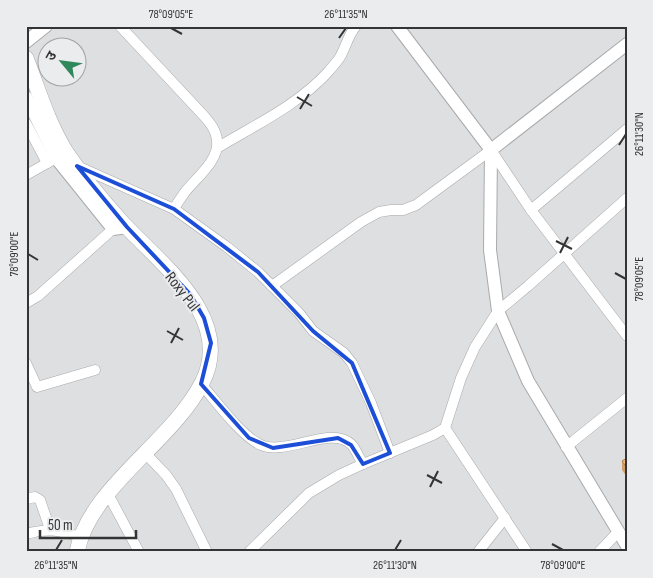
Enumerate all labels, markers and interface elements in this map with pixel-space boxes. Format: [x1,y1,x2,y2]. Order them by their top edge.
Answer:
text: 78°09'05"E [149,7,193,22]
text: 26°11'35"N [324,7,368,22]
north arrow [38,38,88,88]
text: उ [42,48,61,64]
text: 26°11'30"N [632,112,647,156]
text: 78°09'00"E [7,231,22,277]
text: 78°09'05"E [632,257,647,301]
street label: Roxy Pul [161,268,203,315]
scale bar [40,508,136,540]
text: 50 m [48,516,73,535]
text: 26°11'35"N [34,558,78,573]
text: 26°11'30"N [373,558,417,573]
text: 78°09'00"E [540,558,586,573]

